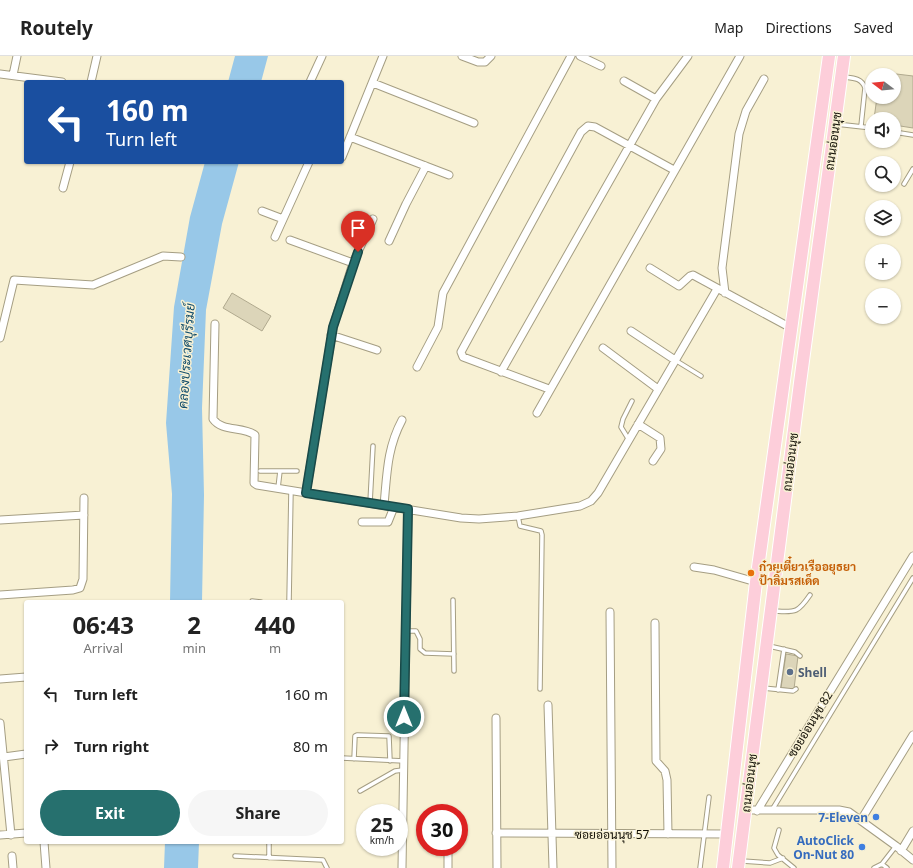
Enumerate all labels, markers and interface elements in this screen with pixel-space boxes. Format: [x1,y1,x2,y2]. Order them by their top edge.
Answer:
text: Routely [20,15,93,41]
text: Map [714,18,743,37]
text: Directions [765,18,832,37]
text: Saved [854,18,893,37]
north arrow [865,68,901,104]
map controls [865,68,901,324]
text: 160 m [106,91,189,129]
icon: left [40,96,92,148]
street label: ถนนอ่อนนุช [820,111,847,171]
button: sound [865,112,901,148]
text: Turn left [106,127,177,151]
button: search [865,156,901,192]
button: layers [865,200,901,236]
pin [341,211,375,252]
icon: arrive [347,217,369,239]
button: + [865,244,901,280]
button: − [865,288,901,324]
water label: คลองประเวศบุรีรมย์ [173,301,200,409]
street label: ถนนอ่อนนุช [778,432,803,492]
place label: ก๋วยเตี๋ยวเรืออยุธยา ป้าลิ้มรสเด็ด [759,556,856,589]
marker: ก๋วยเตี๋ยวเรืออยุธยา ป้าลิ้มรสเด็ด [746,568,756,578]
text: 06:43 [72,608,134,641]
text: 2 [187,608,201,641]
text: 440 [254,608,296,641]
text: Arrival [83,639,123,657]
text: min [182,639,206,657]
text: m [269,639,281,657]
place label: Shell [798,664,827,681]
marker: Shell [785,667,795,677]
icon: left [40,683,62,705]
text: Turn left [74,684,138,704]
text: 160 m [284,684,328,704]
street label: ซอยอ่อนนุช 82 [783,687,837,761]
position arrow [383,696,425,738]
icon: right [40,735,62,757]
text: Turn right [74,736,149,756]
text: 80 m [293,736,328,756]
street label: ถนนอ่อนนุช [737,753,762,813]
button: Exit [40,790,180,836]
button: Share [188,790,328,836]
speed limit sign: 30 [416,804,468,856]
place label: 7-Eleven [818,809,868,826]
text: 25 [371,811,393,838]
marker: 7-Eleven [871,812,881,822]
street label: ซอยอ่อนนุช 57 [575,826,650,844]
place label: AutoClick On-Nut 80 [793,832,855,863]
text: km/h [370,833,394,847]
marker: AutoClick On-Nut 80 [857,842,867,852]

